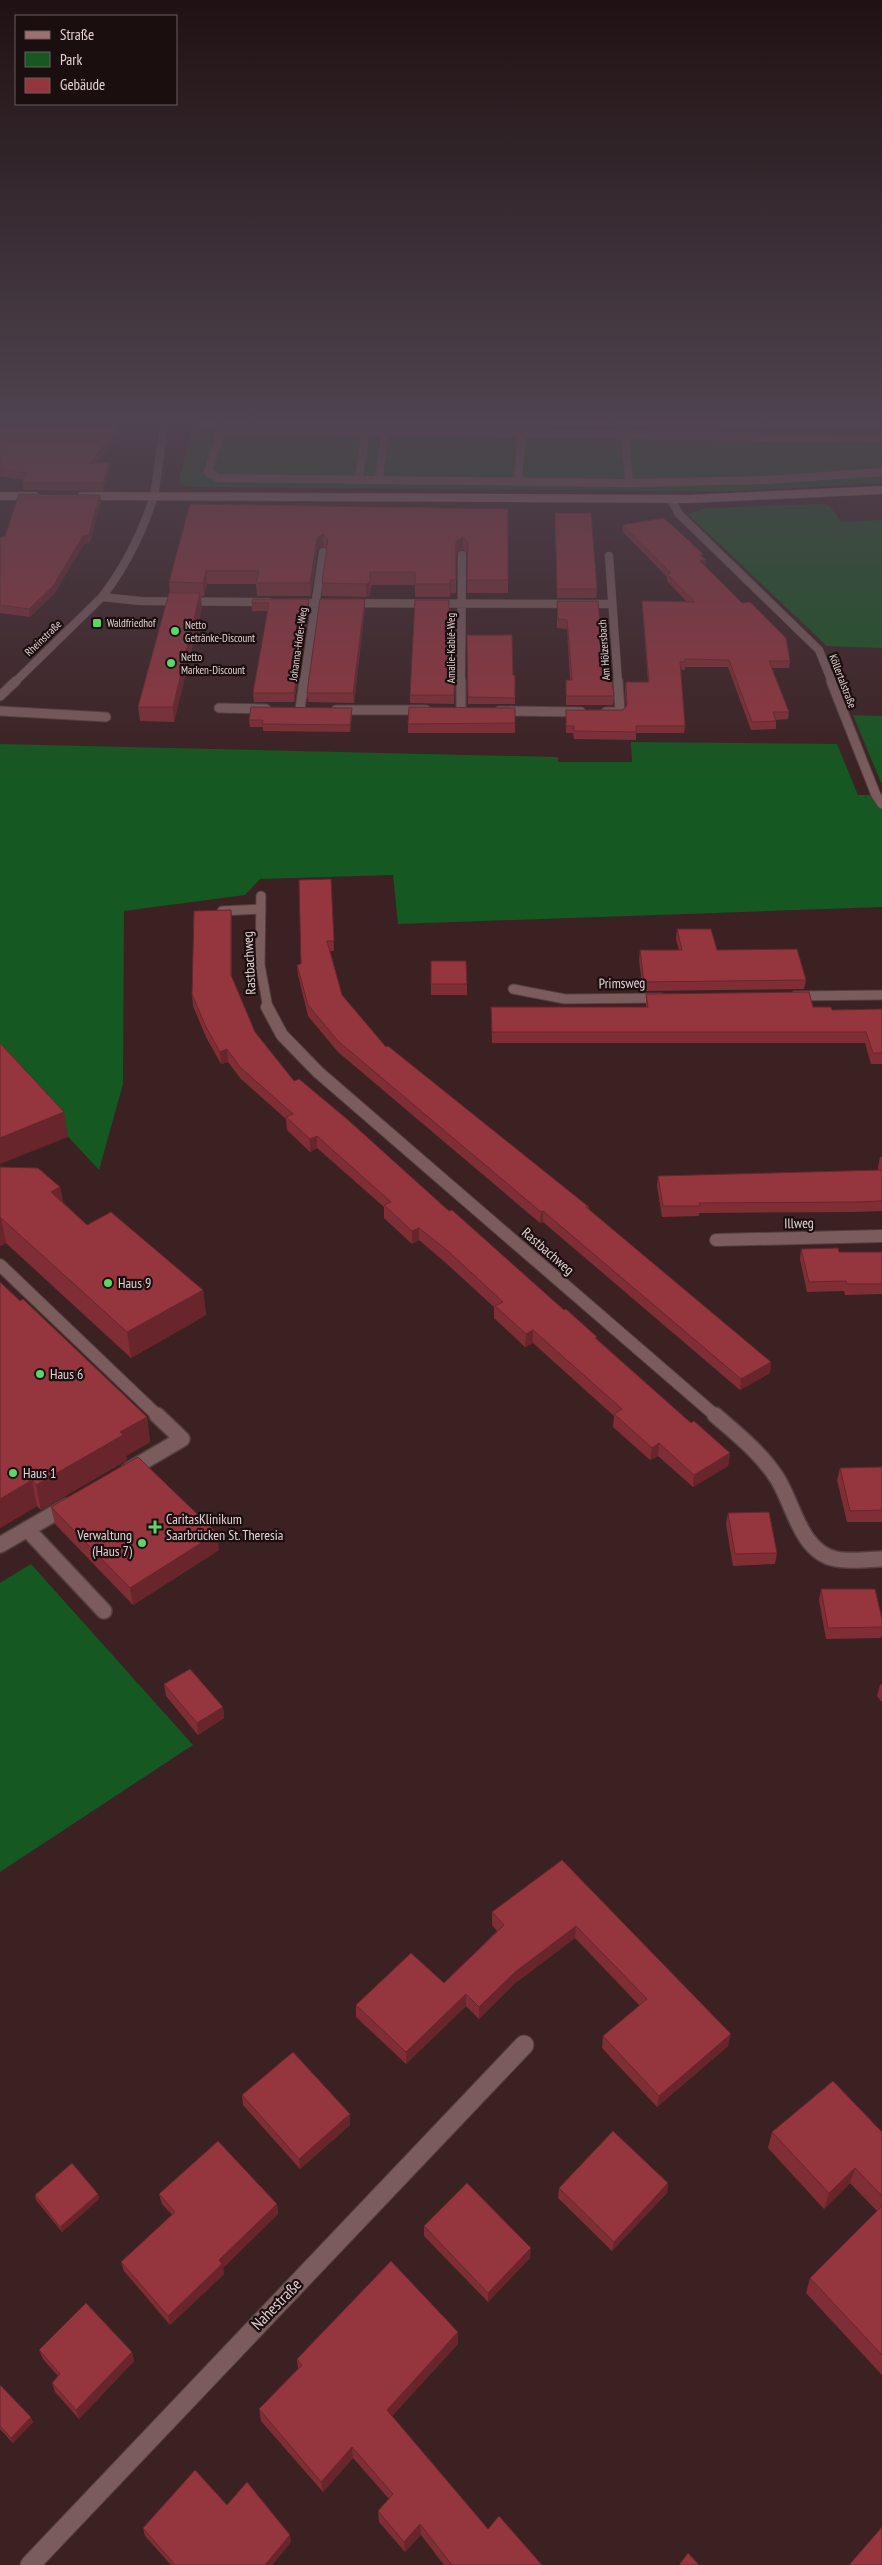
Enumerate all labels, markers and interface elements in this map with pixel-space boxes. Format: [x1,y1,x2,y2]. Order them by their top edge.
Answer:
legend [15,15,178,105]
text: Straße [60,25,94,44]
text: Park [60,50,82,69]
text: Gebäude [60,75,105,94]
street label: Johanna-Hofer-Weg [286,606,310,683]
street label: Amalie-Kablé-Weg [444,613,458,683]
place label: Waldfriedhof [107,616,157,630]
street label: Rheinstraße [22,617,65,659]
marker: Waldfriedhof [91,617,103,629]
place label: Netto Getränke-Discount [185,618,255,645]
street label: Am Hölzersbach [595,619,613,681]
marker: Netto Getränke-Discount [169,625,181,637]
place label: Netto Marken-Discount [181,650,245,677]
street label: Köllertalstraße [826,652,860,710]
marker: Netto Marken-Discount [165,657,177,669]
street label: Rastbachweg [238,931,260,995]
street label: Primsweg [599,974,645,992]
street label: Illweg [784,1214,814,1232]
street label: Rastbachweg [518,1223,578,1279]
place label: Haus 9 [118,1274,151,1292]
marker: Haus 9 [102,1277,114,1289]
place label: Haus 6 [50,1365,83,1383]
marker: Haus 6 [34,1368,46,1380]
place label: Haus 1 [23,1464,56,1482]
marker: Haus 1 [7,1467,19,1479]
place label: CaritasKlinikum Saarbrücken St. Theresia [166,1510,283,1544]
marker: CaritasKlinikum Saarbrücken St. Theresia [148,1520,162,1534]
place label: Verwaltung (Haus 7) [76,1526,133,1560]
marker: Verwaltung (Haus 7) [136,1537,148,1549]
street label: Nahestraße [247,2274,305,2334]

